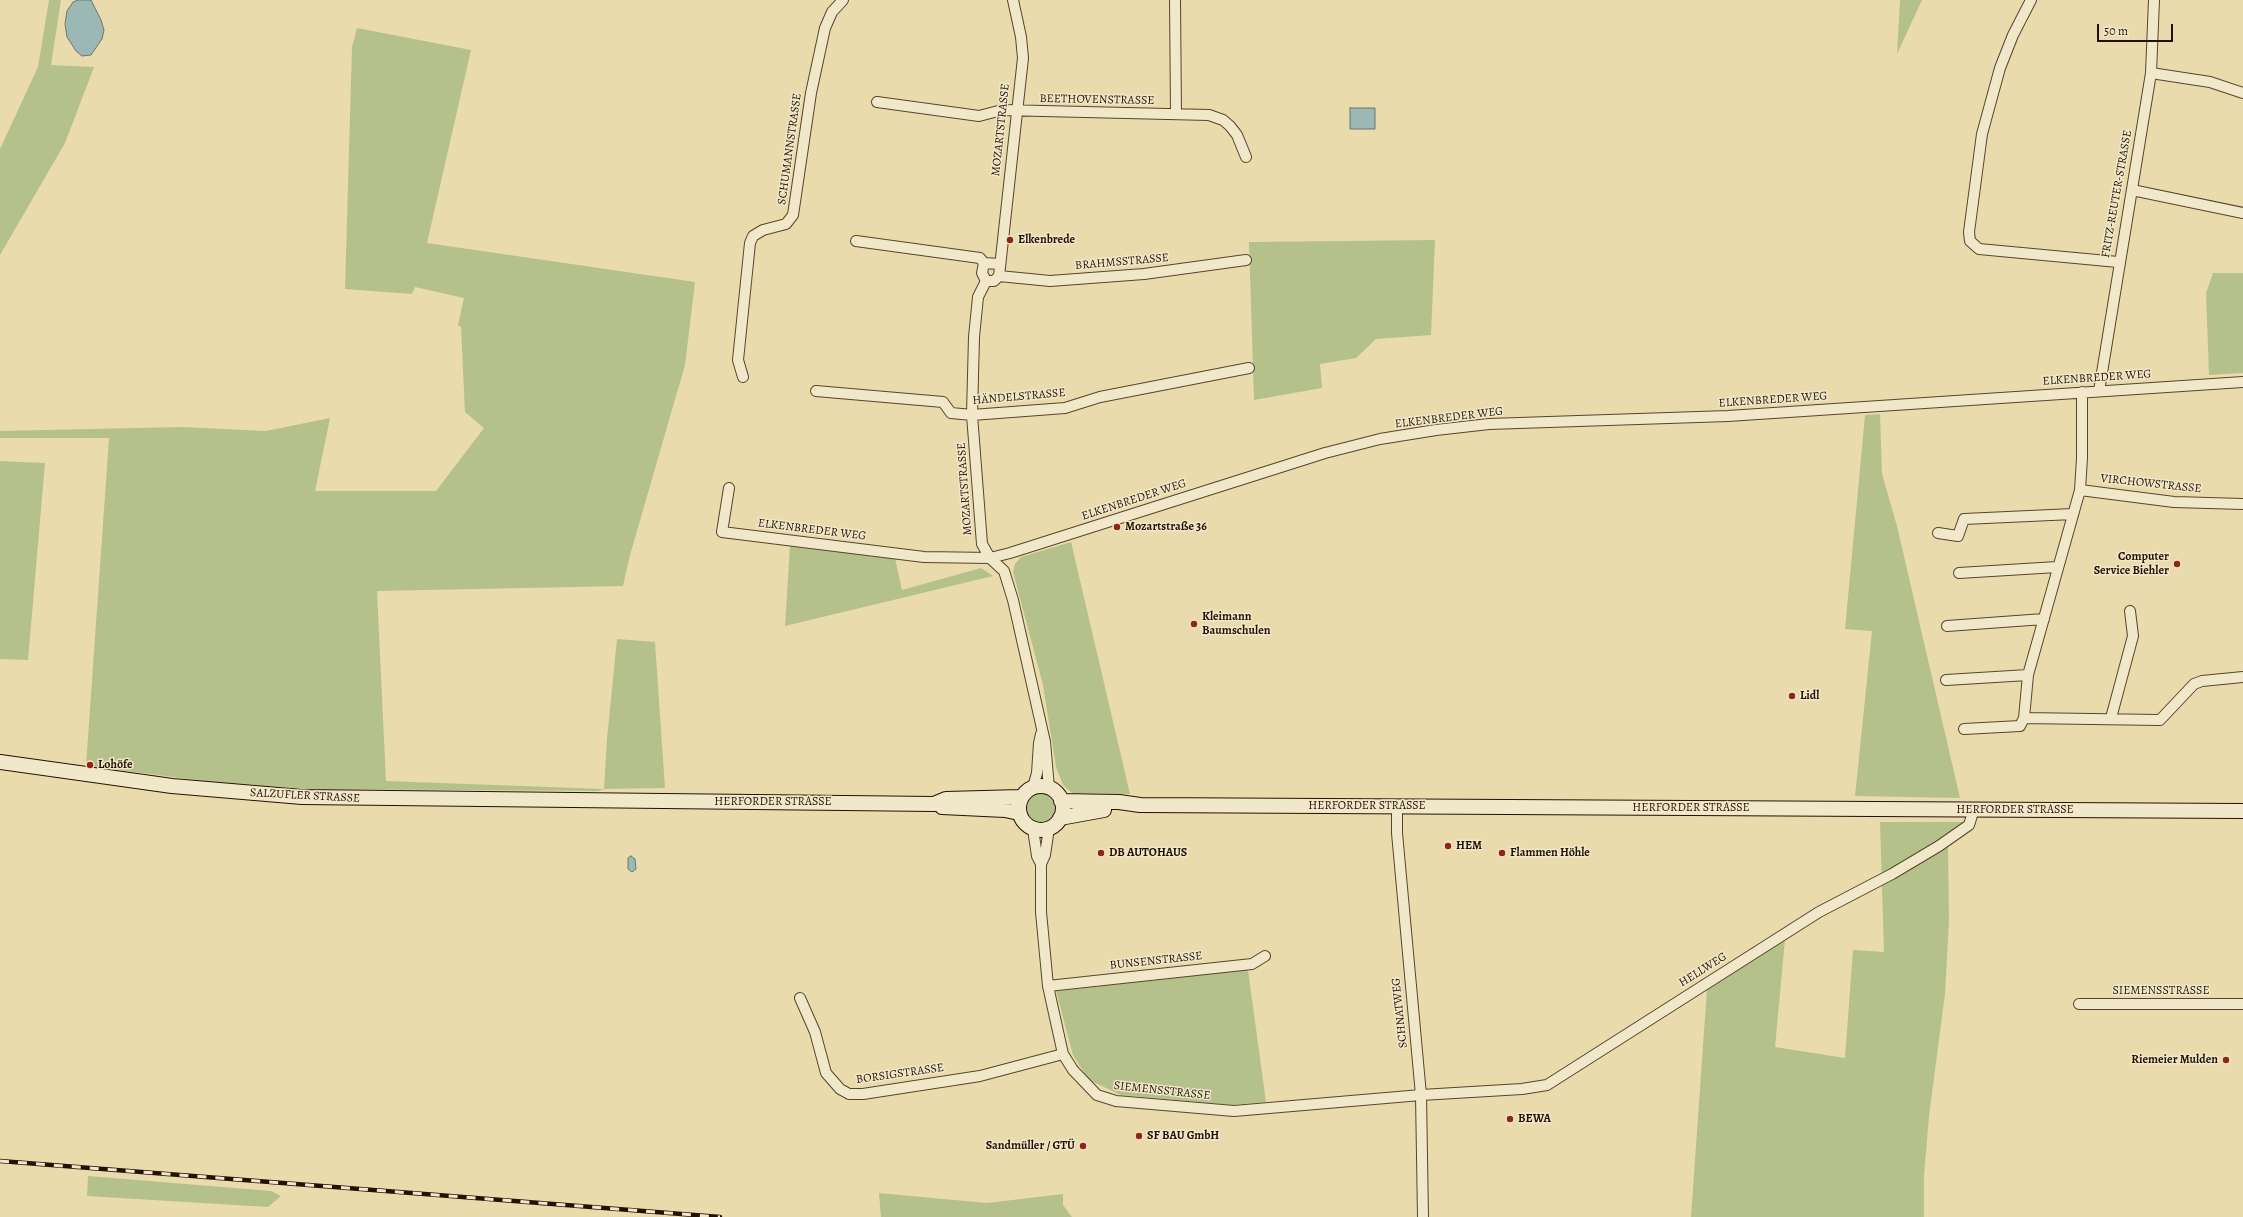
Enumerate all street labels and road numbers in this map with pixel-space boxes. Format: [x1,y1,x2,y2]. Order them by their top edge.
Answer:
street label: MOZARTSTRASSE [989,83,1013,177]
street label: SCHUMANNSTRASSE [775,92,805,206]
street label: BEETHOVENSTRASSE [1039,92,1155,108]
street label: FRITZ-REUTER-STRASSE [2099,129,2135,259]
street label: BRAHMSSTRASSE [1074,251,1170,273]
street label: ELKENBREDER WEG [2042,367,2152,389]
street label: HÄNDELSTRASSE [972,386,1066,408]
street label: ELKENBREDER WEG [1718,389,1828,411]
street label: ELKENBREDER WEG [1394,404,1504,432]
street label: MOZARTSTRASSE [955,442,975,536]
street label: VIRCHOWSTRASSE [2100,472,2202,496]
street label: ELKENBREDER WEG [1080,476,1188,524]
street label: ELKENBREDER WEG [757,516,867,544]
street label: SALZUFLER STRASSE [250,786,360,806]
street label: HERFORDER STRASSE [714,795,832,809]
street label: HERFORDER STRASSE [1308,799,1426,813]
street label: HERFORDER STRASSE [1632,801,1750,815]
street label: HERFORDER STRASSE [1956,803,2074,817]
street label: BUNSENSTRASSE [1109,949,1203,973]
street label: HELLWEG [1676,950,1730,990]
street label: SCHNATWEG [1389,977,1411,1049]
street label: SIEMENSSTRASSE [2112,984,2210,998]
street label: BORSIGSTRASSE [855,1061,945,1087]
street label: SIEMENSSTRASSE [1113,1079,1211,1103]

